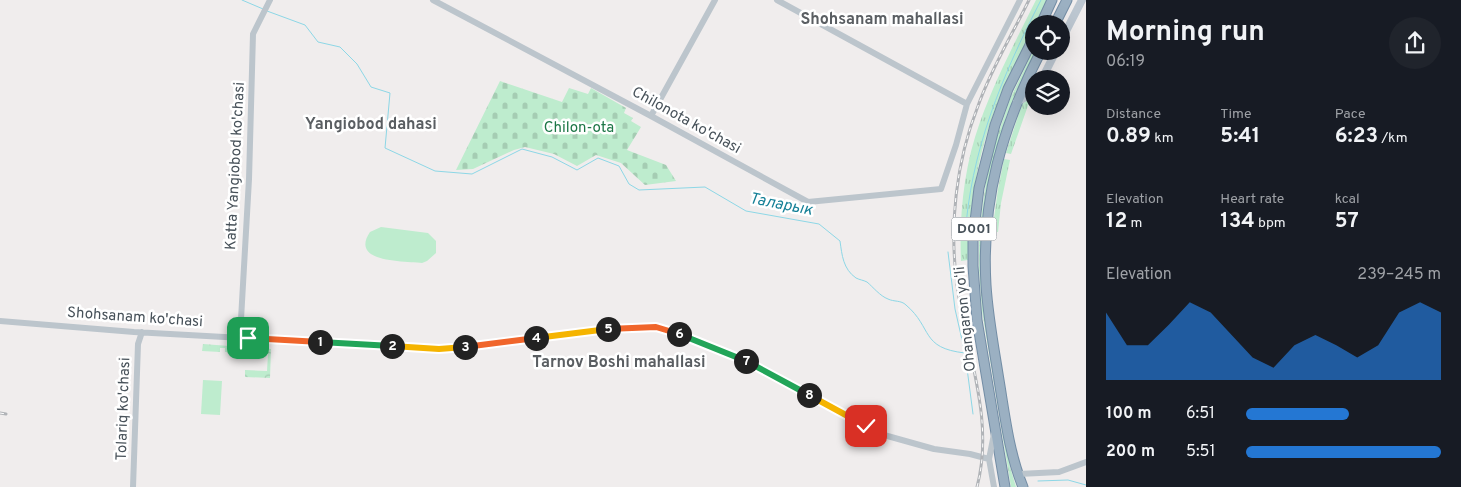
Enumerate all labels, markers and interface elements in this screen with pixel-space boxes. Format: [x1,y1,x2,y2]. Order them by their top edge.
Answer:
district label: Shohsanam mahallasi [800,10,964,30]
map controls [1025,15,1070,115]
button: locate [1025,15,1070,60]
text: Morning run [1106,15,1265,51]
button: share [1389,17,1441,69]
text: 06:19 [1106,52,1145,72]
button: layers [1025,70,1070,115]
street label: Katta Yangiobod ko'chasi [222,82,250,250]
street label: Chilonota ko'chasi [628,83,744,159]
text: Distance [1106,106,1161,123]
text: Time [1220,106,1252,123]
text: Pace [1335,106,1365,123]
district label: Yangiobod dahasi [305,115,437,135]
park label: Chilon-ota [544,119,614,138]
text: 0.89 [1106,123,1151,150]
text: 5:41 [1220,123,1260,150]
text: 6:23 [1335,123,1378,150]
text: km [1151,130,1174,147]
text: /km [1378,130,1408,147]
water label: Таларык [748,189,815,221]
text: Elevation [1106,191,1164,208]
text: Heart rate [1220,191,1284,208]
text: kcal [1335,191,1360,208]
text: 12 [1106,208,1127,235]
text: 134 [1220,208,1255,235]
text: 57 [1335,208,1359,235]
text: m [1127,215,1142,232]
text: bpm [1255,215,1286,232]
road number: D001 [952,218,996,240]
street label: Ohangaron yoʻli [951,265,981,373]
text: Elevation [1106,265,1172,285]
text: 239–245 m [1357,265,1441,285]
street label: Shohsanam ko'chasi [66,304,204,332]
pin: 5 [596,316,620,342]
pin [227,317,269,359]
text: 5 [604,321,613,338]
pin: 6 [666,322,692,346]
icon: arrive [234,324,262,352]
pin: 4 [524,326,548,350]
text: 6 [675,326,684,343]
pin: 1 [308,330,332,354]
text: 4 [532,330,541,347]
text: 1 [318,334,323,351]
pin: 2 [380,334,404,358]
pin: 3 [452,334,478,360]
text: 2 [388,338,397,355]
text: 3 [461,339,470,356]
pin: 7 [734,348,758,374]
district label: Tarnov Boshi mahallasi [532,353,706,373]
text: 7 [743,353,750,370]
street label: Tolariq ko'chasi [113,357,135,461]
pin: 8 [796,382,822,408]
text: 8 [805,387,814,404]
text: 100 m [1106,404,1152,424]
text: 6:51 [1186,404,1215,424]
pin [845,405,887,447]
icon: check [852,412,880,440]
text: 200 m [1106,442,1155,462]
text: 5:51 [1186,442,1215,462]

